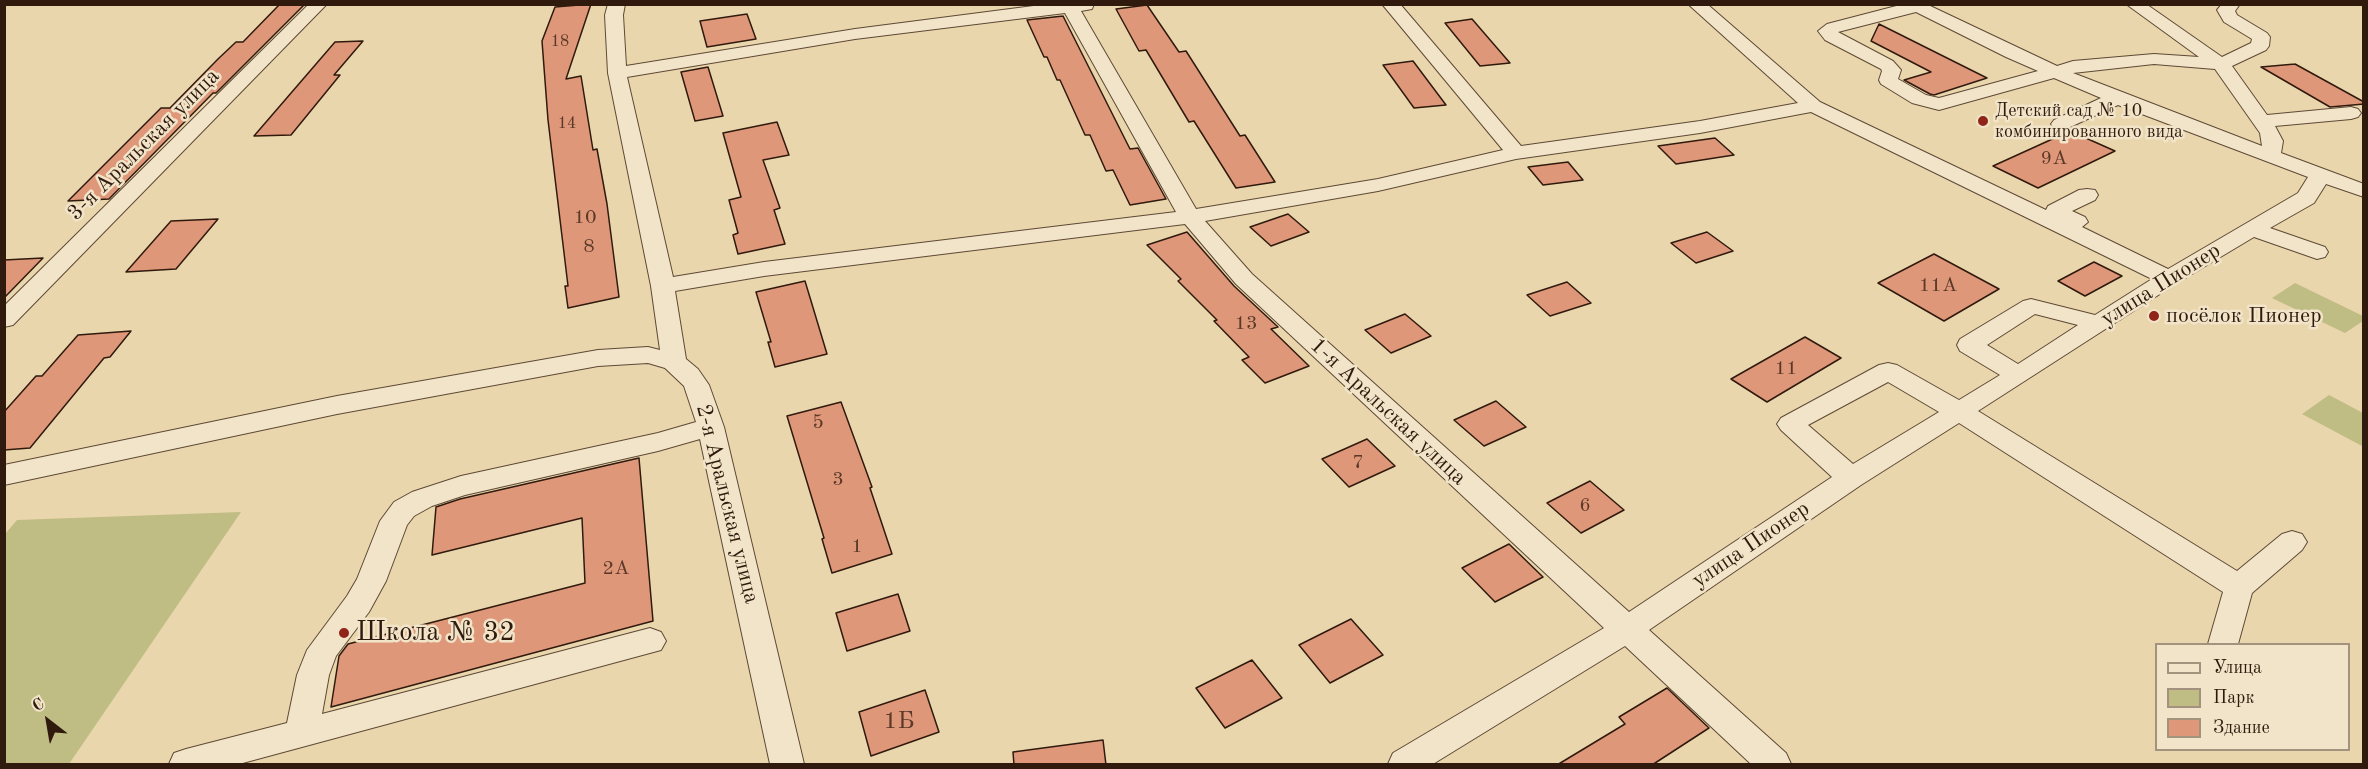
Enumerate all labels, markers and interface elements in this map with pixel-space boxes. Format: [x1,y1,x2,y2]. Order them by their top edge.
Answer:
house number: 18 [551,32,569,52]
street label: 3-я Аральская улица [62,63,226,227]
place label: Детский сад № 10 комбинированного вида [1995,100,2183,142]
house number: 14 [558,114,576,134]
marker: Детский сад № 10 комбинированного вида [1976,114,1990,128]
house number: 9А [2041,147,2067,171]
house number: 10 [573,206,597,230]
house number: 8 [583,235,595,259]
street label: улица Пионер [2096,238,2226,332]
house number: 11А [1919,274,1957,298]
place label: посёлок Пионер [2166,303,2322,329]
marker: посёлок Пионер [2147,309,2161,323]
house number: 13 [1234,312,1258,336]
street label: 1-я Аральская улица [1304,333,1472,491]
house number: 11 [1774,357,1798,381]
street label: 2-я Аральская улица [689,402,765,606]
house number: 5 [812,411,824,435]
house number: 7 [1352,451,1364,475]
house number: 3 [832,468,844,492]
house number: 6 [1579,494,1591,518]
street label: улица Пионер [1687,496,1815,594]
house number: 1 [851,535,863,559]
house number: 2А [603,557,629,581]
place label: Школа № 32 [356,617,515,649]
marker: Школа № 32 [337,626,351,640]
legend [2155,643,2350,751]
text: Улица [2213,659,2262,677]
text: Парк [2213,689,2254,707]
north arrow [18,691,78,751]
text: С [30,696,47,715]
house number: 1Б [884,708,914,736]
text: Здание [2213,719,2270,737]

